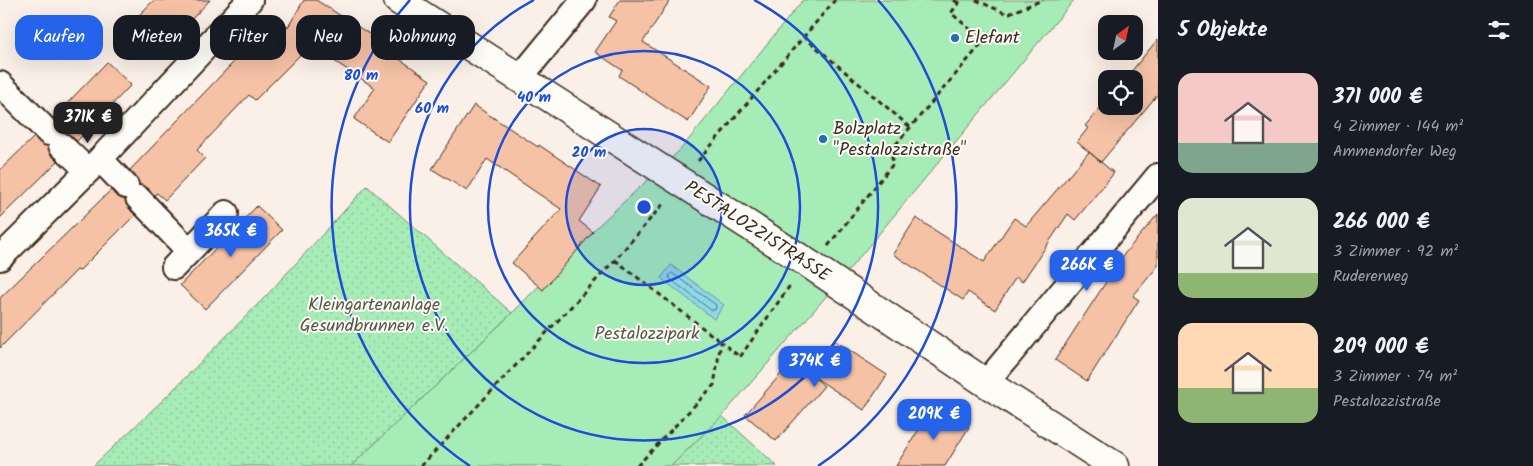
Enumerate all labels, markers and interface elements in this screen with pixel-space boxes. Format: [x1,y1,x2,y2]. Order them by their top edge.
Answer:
text: 5 Objekte [1178,14,1267,47]
chip: Kaufen [15,15,103,60]
chip: Mieten [113,15,200,60]
chip: Filter [210,15,286,60]
chip: Neu [296,15,361,60]
chip: Wohnung [371,15,475,60]
north arrow [1098,15,1142,60]
map controls [1098,15,1143,115]
icon: filters [1485,16,1513,44]
place label: Elefant [965,24,1021,53]
marker: Elefant [949,32,961,44]
text: 80 m [344,64,378,88]
button: locate [1098,70,1143,115]
text: 371 000 € [1333,81,1423,114]
text: 40 m [517,86,551,110]
icon: home [1218,93,1278,153]
text: 60 m [415,97,449,121]
pin: 371K € [47,102,129,144]
text: 371K € [64,105,112,130]
text: 4 Zimmer · 144 m² [1333,114,1463,139]
place label: Bolzplatz "Pestalozzistraße" [833,115,966,165]
marker: Bolzplatz "Pestalozzistraße" [817,133,829,145]
text: Ammendorfer Weg [1333,139,1457,164]
text: 20 m [572,141,606,165]
street label: PESTALOZZISTRASSE [678,174,836,291]
centre of rings [635,198,653,216]
text: 266 000 € [1333,206,1430,239]
pin: 365K € [190,216,272,258]
icon: home [1218,218,1278,278]
text: 365K € [205,219,257,244]
text: 3 Zimmer · 92 m² [1333,239,1458,264]
pin: 266K € [1046,250,1128,292]
text: 266K € [1061,253,1113,278]
text: Rudererweg [1333,264,1409,289]
park label: Kleingartenanlage Gesundbrunnen e.V. [300,291,448,341]
park label: Pestalozzipark [594,320,700,349]
text: 209 000 € [1333,331,1428,364]
icon: home [1218,343,1278,403]
pin: 374K € [774,346,856,388]
text: 374K € [790,349,840,374]
text: 3 Zimmer · 74 m² [1333,364,1457,389]
text: Pestalozzistraße [1333,389,1441,414]
pin: 209K € [893,398,975,441]
text: 209K € [908,402,960,427]

